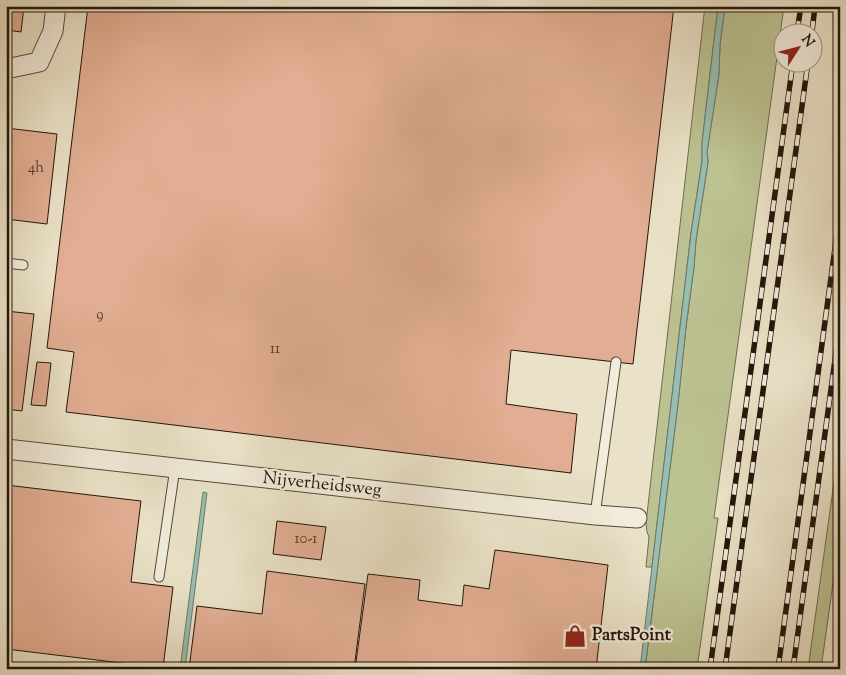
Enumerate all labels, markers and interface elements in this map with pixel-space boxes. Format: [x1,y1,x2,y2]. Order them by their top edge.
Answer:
north arrow [774,22,824,72]
text: N [796,31,818,52]
house number: 4h [28,158,44,179]
house number: 9 [96,305,104,326]
house number: 11 [270,339,280,360]
street label: Nijverheidsweg [261,466,383,504]
house number: 10-1 [295,529,317,550]
shop icon: PartsPoint [562,623,588,649]
place label: PartsPoint [592,623,672,649]

